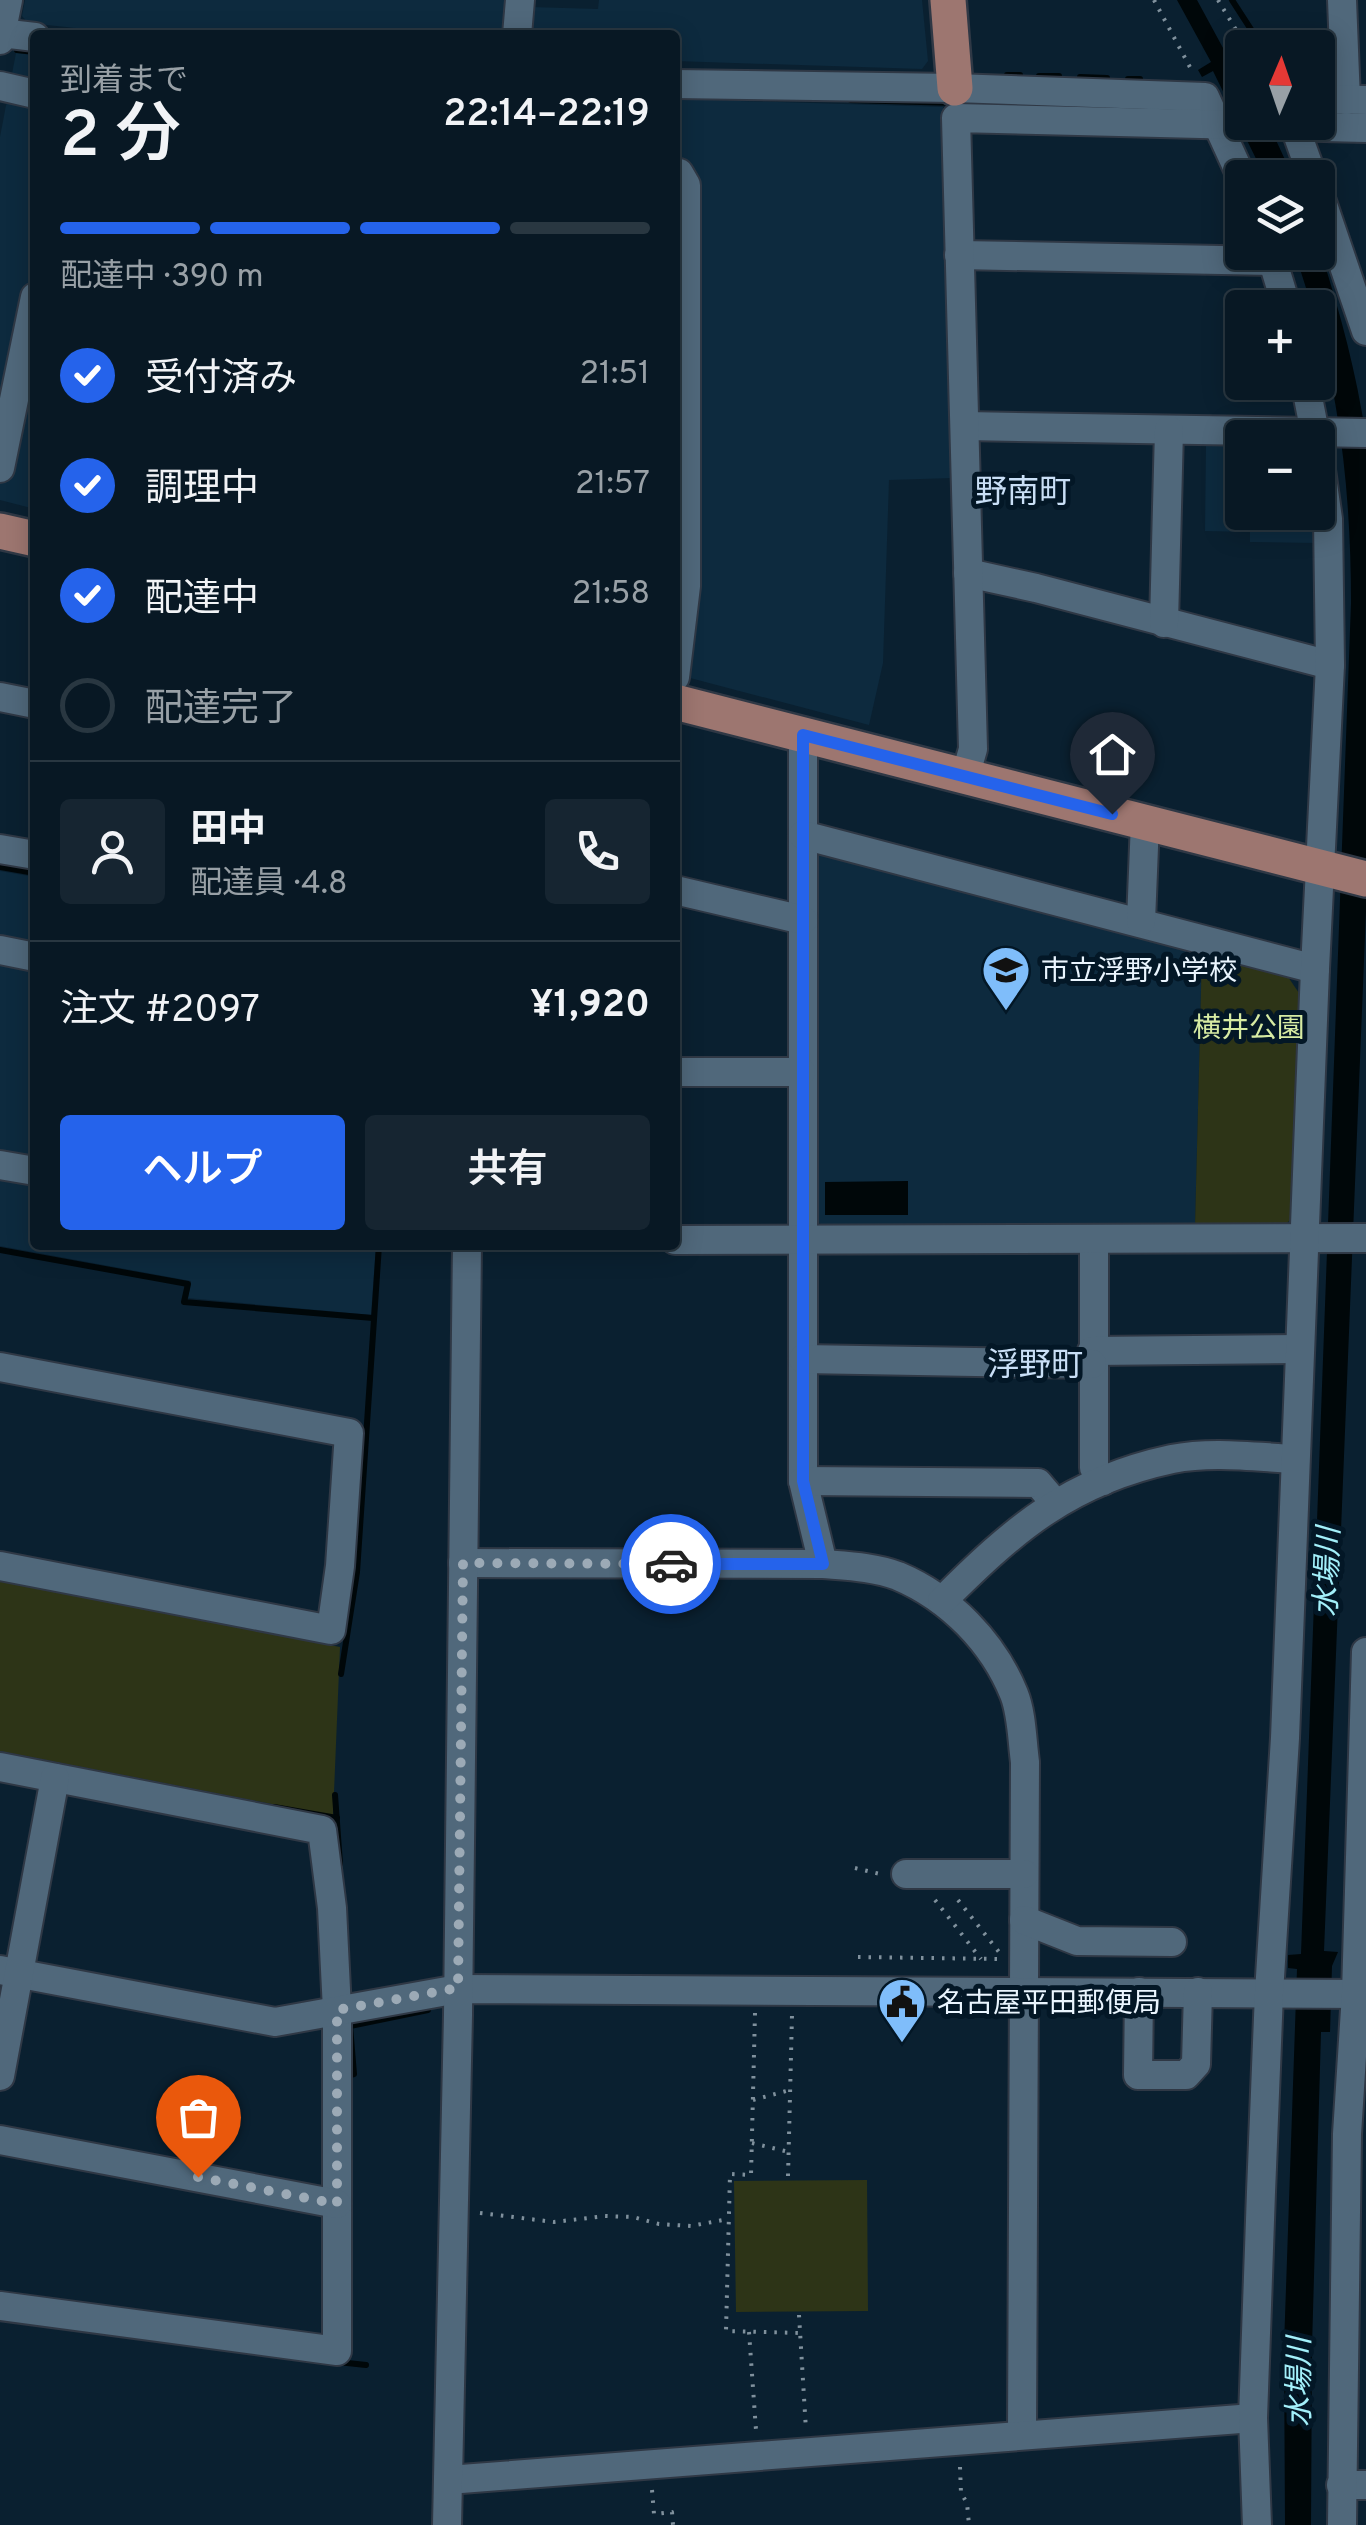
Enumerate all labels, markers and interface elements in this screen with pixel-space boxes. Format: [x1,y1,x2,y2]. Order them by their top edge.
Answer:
north arrow [1225,30,1335,140]
map controls [1225,30,1335,530]
text: 到着まで [60,62,188,102]
text: 22:14–22:19 [443,91,650,140]
text: 2 分 [60,98,181,180]
button: layers [1225,160,1335,270]
text: 配達中 · 390 m [60,258,264,298]
button: + [1225,290,1335,400]
icon: check [60,348,115,403]
text: 21:51 [579,355,650,395]
text: 受付済み [145,356,297,405]
button: − [1225,420,1335,530]
icon: check [60,458,115,513]
text: 21:57 [575,465,650,505]
text: 調理中 [145,466,259,515]
district label: 野南町 [975,474,1071,514]
icon: check [60,568,115,623]
text: 21:58 [572,575,650,615]
text: 配達中 [145,576,259,625]
text: 配達完了 [145,686,297,735]
pin [1070,712,1155,815]
icon: home [1085,727,1140,782]
button: person [60,799,165,904]
button: phone [545,799,650,904]
text: 田中 [190,807,266,856]
text: 配達員 · 4.8 [190,865,348,905]
school or university icon: 市立浮野小学校 [980,944,1032,1012]
place label: 市立浮野小学校 [1041,955,1237,991]
text: ¥1,920 [530,982,650,1031]
text: 注文 #2097 [60,987,260,1036]
park label: 横井公園 [1193,1012,1305,1048]
button: ヘルプ [60,1115,345,1230]
button: 共有 [365,1115,650,1230]
district label: 浮野町 [987,1347,1083,1387]
courier [621,1514,721,1614]
water label: 水場川 [1309,1523,1350,1618]
icon: car [644,1537,699,1592]
public building icon: 名古屋平田郵便局 [876,1976,928,2044]
place label: 名古屋平田郵便局 [937,1987,1161,2023]
pin [156,2075,241,2178]
icon: bag [171,2090,226,2145]
water label: 水場川 [1283,2334,1320,2427]

